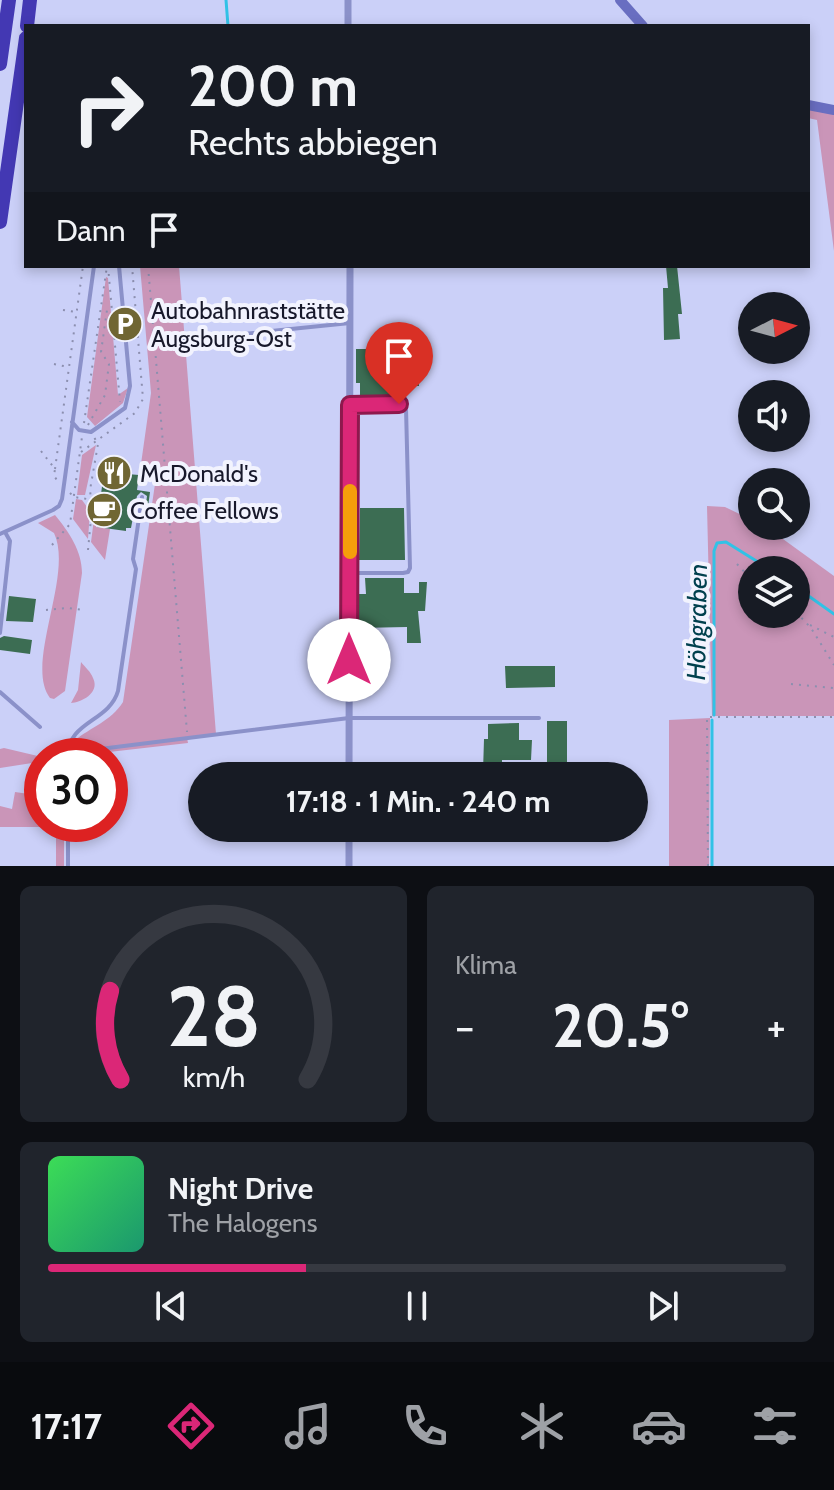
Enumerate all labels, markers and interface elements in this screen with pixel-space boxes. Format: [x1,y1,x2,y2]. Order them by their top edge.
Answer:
text: 200 m [188,52,358,120]
icon: right [56,56,160,160]
text: Rechts abbiegen [188,120,438,164]
icon: arrive [142,208,186,252]
text: Dann [56,212,126,249]
north arrow [738,292,810,364]
map controls [738,292,810,628]
place label: Autobahnraststätte Augsburg-Ost [151,296,345,353]
parking icon: Autobahnraststätte Augsburg-Ost [106,305,144,343]
pin [365,322,433,404]
icon: arrive [377,334,421,378]
button: sound [738,380,810,452]
restaurant icon: McDonald's [95,454,133,492]
place label: McDonald's [140,459,258,488]
button: search [738,468,810,540]
cafe icon: Coffee Fellows [85,491,123,529]
place label: Coffee Fellows [130,496,279,525]
button: layers [738,556,810,628]
water label: Höhgraben [680,563,714,681]
position arrow [307,618,391,702]
speed limit sign: 30 [24,738,128,842]
text: 17:18 · 1 Min. · 240 m [286,783,550,820]
text: Klima [455,949,517,981]
text: 28 [166,966,261,1067]
text: 20.5° [552,989,689,1062]
text: − [455,1000,474,1053]
text: + [767,1000,786,1053]
text: km/h [182,1059,245,1094]
text: Night Drive [168,1170,313,1207]
text: The Halogens [168,1207,317,1239]
icon: previous [149,1284,193,1328]
icon: pause [395,1284,439,1328]
icon: next [641,1284,685,1328]
icon: directions [163,1398,219,1454]
icon: music [280,1398,336,1454]
icon: phone [397,1398,453,1454]
icon: climate [514,1398,570,1454]
icon: car [631,1398,687,1454]
icon: filters [747,1398,803,1454]
text: 17:17 [30,1404,102,1448]

